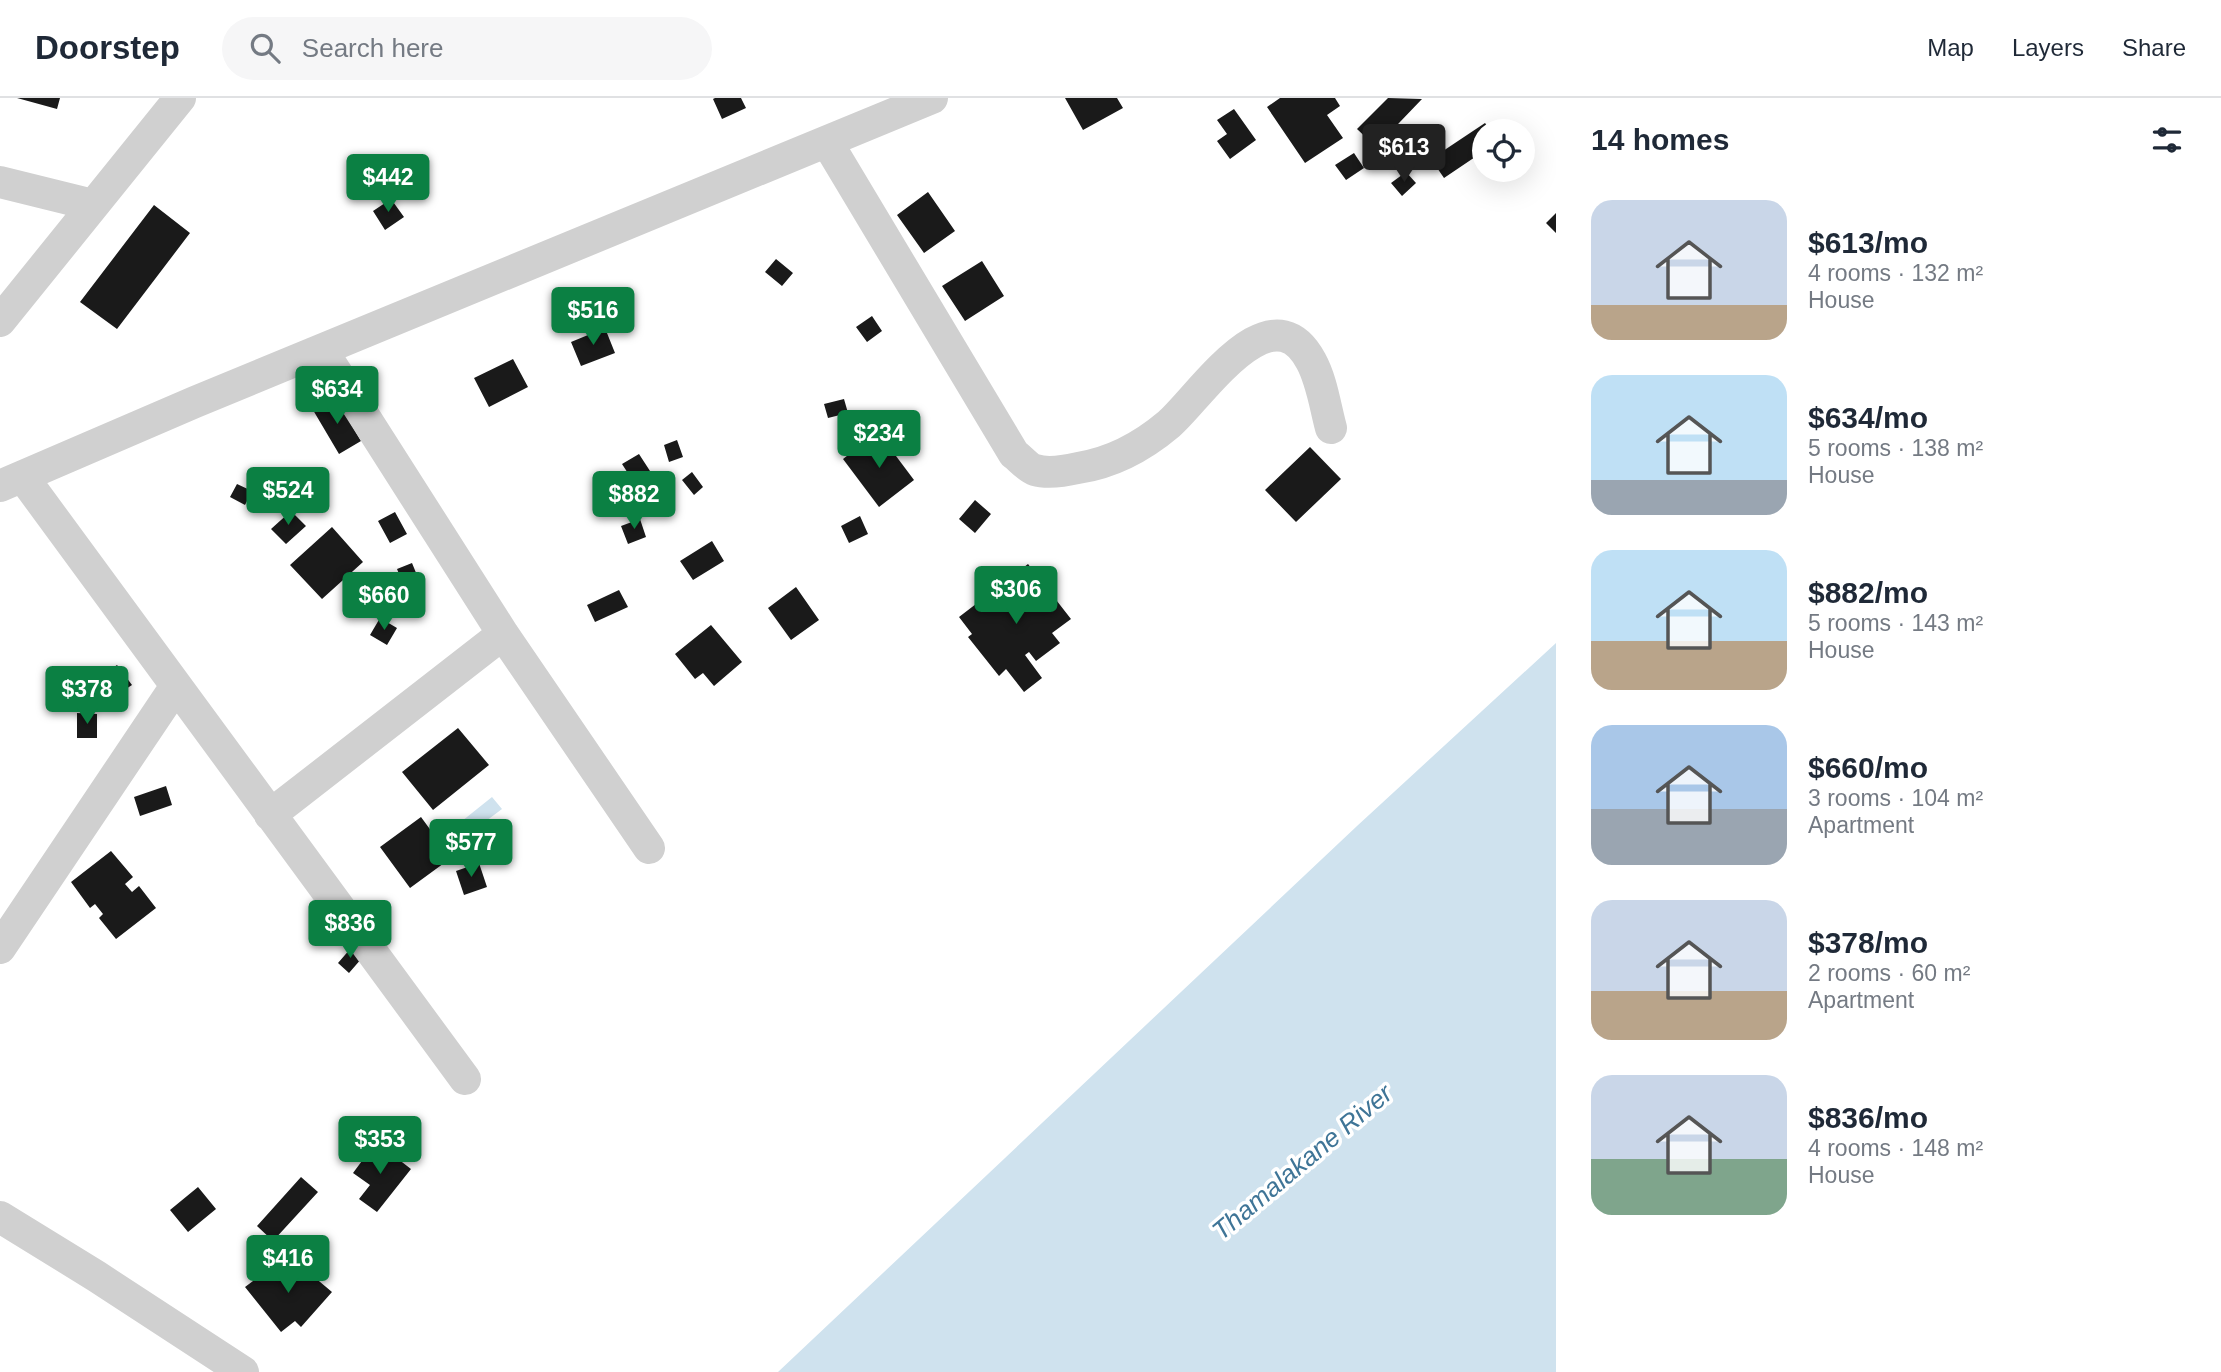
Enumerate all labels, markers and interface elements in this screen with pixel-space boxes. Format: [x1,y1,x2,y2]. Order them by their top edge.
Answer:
search box [222,17,712,80]
text: Doorstep [35,29,180,66]
icon: search [246,29,284,67]
text: Search here [302,33,444,63]
text: Map [1927,34,1974,61]
text: Layers [2012,34,2084,61]
text: Share [2122,34,2186,61]
map controls [1472,119,1535,182]
button: locate [1472,119,1535,182]
icon: filters [2148,121,2186,159]
text: 14 homes [1591,123,1729,156]
pin: $613 [1363,125,1445,184]
text: $613 [1378,134,1430,160]
pin: $442 [347,155,429,214]
text: $442 [362,164,414,190]
text: $613/mo [1808,226,1928,259]
icon: home [1647,228,1731,312]
text: 4 rooms · 132 m² [1808,260,1983,286]
text: House [1808,287,1874,313]
pin: $516 [552,288,634,347]
text: $516 [567,297,619,323]
pin: $634 [296,366,378,426]
text: $634 [311,376,363,402]
text: $634/mo [1808,401,1928,434]
icon: home [1647,403,1731,487]
pin: $234 [838,410,920,470]
text: $234 [853,420,905,446]
text: 5 rooms · 138 m² [1808,435,1983,461]
text: House [1808,462,1874,488]
pin: $524 [247,468,329,527]
pin: $882 [593,472,675,531]
text: $524 [262,477,314,503]
text: $882 [608,481,660,507]
pin: $306 [975,566,1057,626]
pin: $660 [343,573,425,632]
text: $306 [990,576,1042,602]
text: $882/mo [1808,576,1928,609]
icon: home [1647,578,1731,662]
text: $660 [358,582,410,608]
text: 5 rooms · 143 m² [1808,610,1983,636]
text: House [1808,637,1874,663]
pin: $378 [46,666,128,726]
text: $378 [61,676,113,702]
text: $660/mo [1808,751,1928,784]
icon: home [1647,753,1731,837]
text: 3 rooms · 104 m² [1808,785,1983,811]
text: Apartment [1808,812,1914,838]
pin: $577 [430,820,512,879]
text: $577 [445,829,497,855]
pin: $836 [309,900,391,960]
text: $836 [324,910,376,936]
text: $378/mo [1808,926,1928,959]
icon: home [1647,928,1731,1012]
text: 2 rooms · 60 m² [1808,960,1970,986]
text: Apartment [1808,987,1914,1013]
water label: Thamalakane River [1206,1077,1399,1246]
text: $836/mo [1808,1101,1928,1134]
icon: home [1647,1103,1731,1187]
pin: $353 [339,1116,421,1176]
text: $353 [354,1126,406,1152]
text: 4 rooms · 148 m² [1808,1135,1983,1161]
text: House [1808,1162,1874,1188]
pin: $416 [247,1236,329,1295]
text: $416 [262,1245,314,1271]

